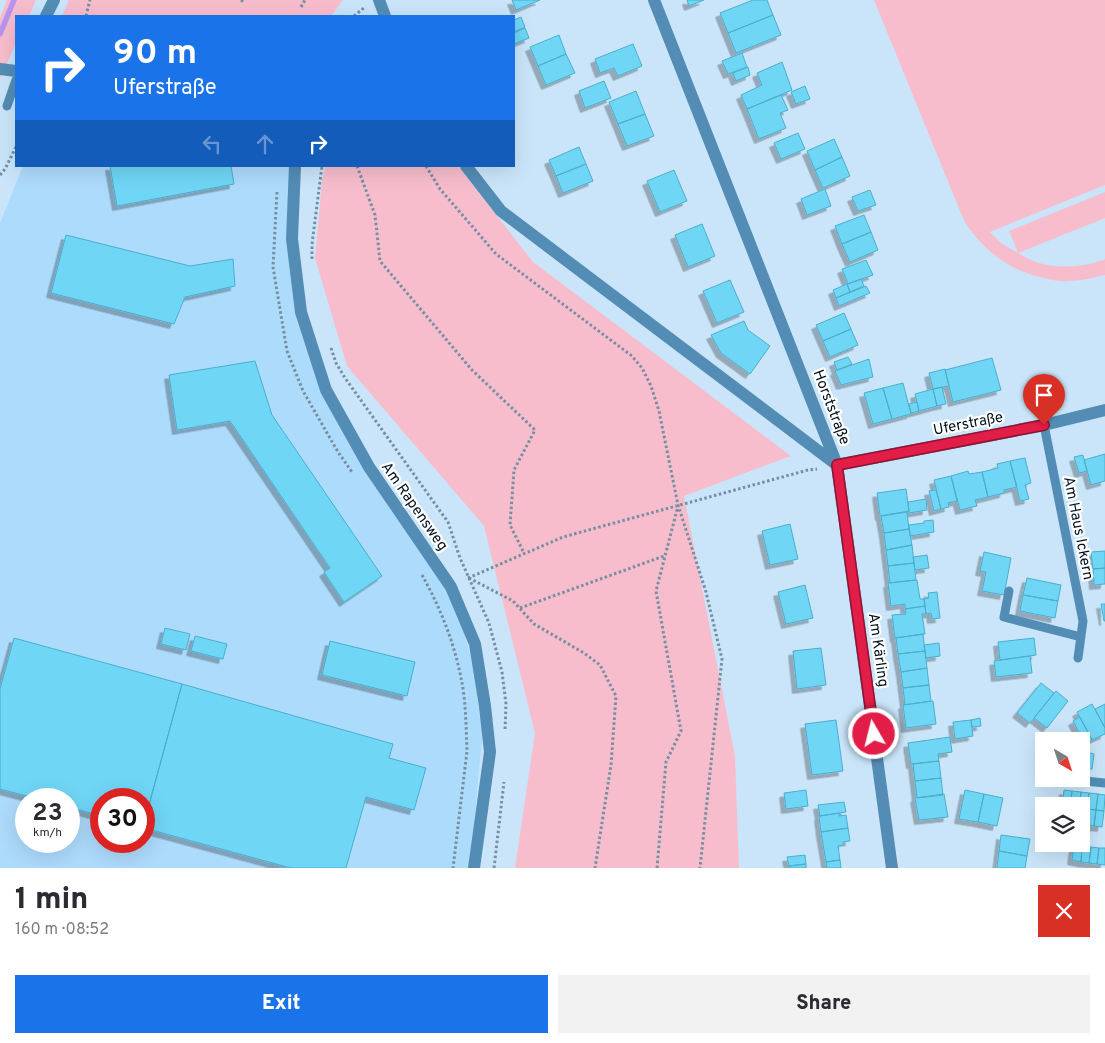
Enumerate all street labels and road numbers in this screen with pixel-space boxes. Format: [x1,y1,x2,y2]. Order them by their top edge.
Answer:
street label: Horststraße [808,367,854,448]
street label: Uferstraße [932,408,1005,441]
street label: Am Rapensweg [376,459,451,555]
street label: Am Haus Ickern [1058,475,1097,582]
street label: Am Kärling [863,612,892,688]

